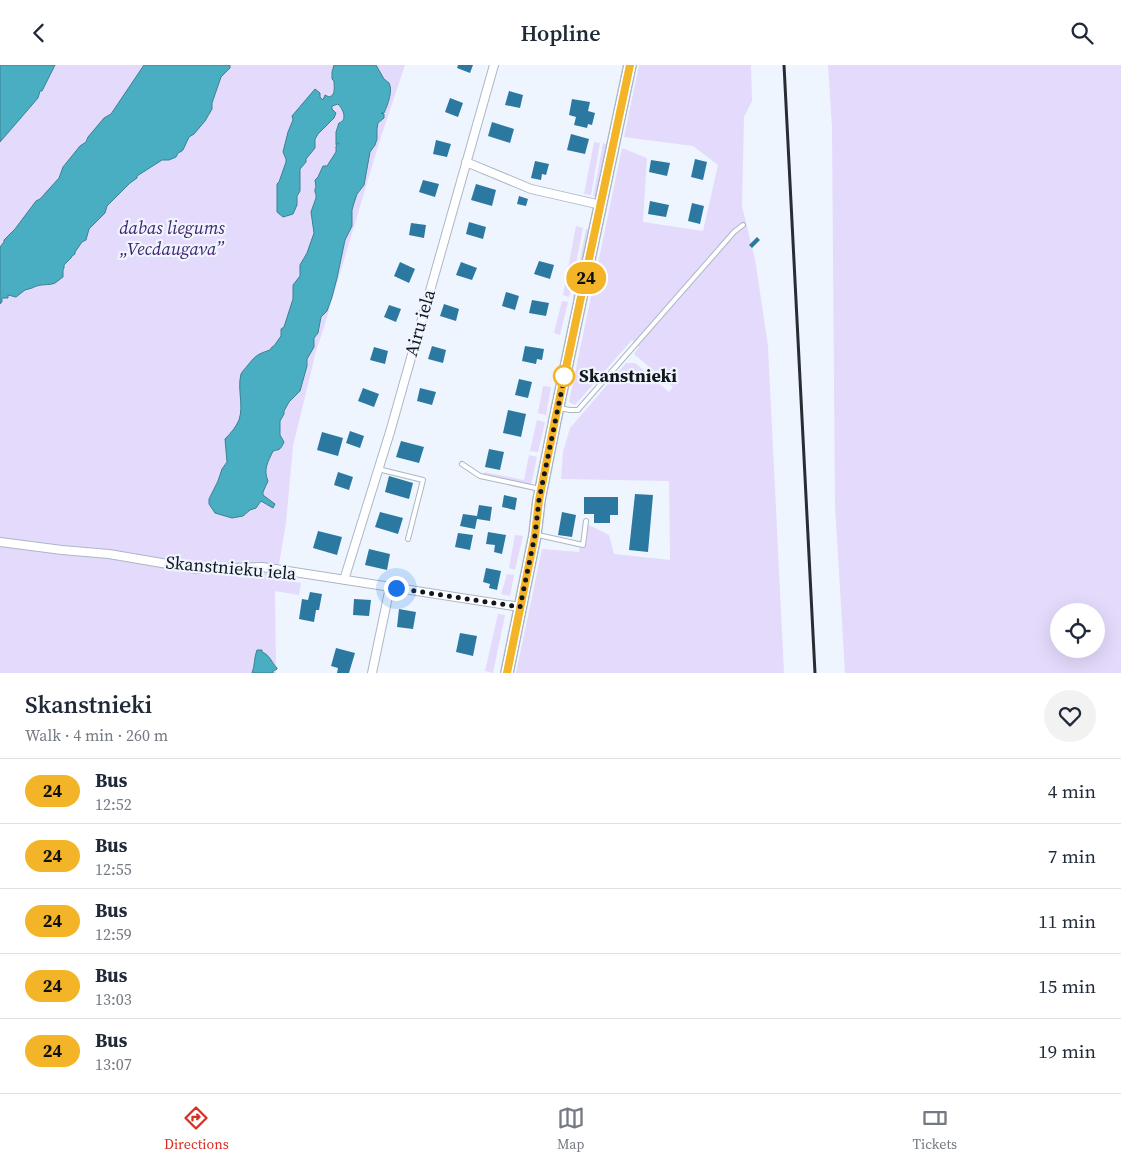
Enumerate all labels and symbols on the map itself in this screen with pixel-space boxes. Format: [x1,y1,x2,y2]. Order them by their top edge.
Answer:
park label: dabas liegums „Vecdaugava” [119,215,225,261]
line badge: 24 [564,262,608,294]
street label: Airu iela [398,286,441,359]
place label: Skanstnieki [579,363,677,388]
marker: Skanstnieki [553,365,575,387]
street label: Skanstnieku iela [165,549,298,586]
your location [384,576,409,601]

